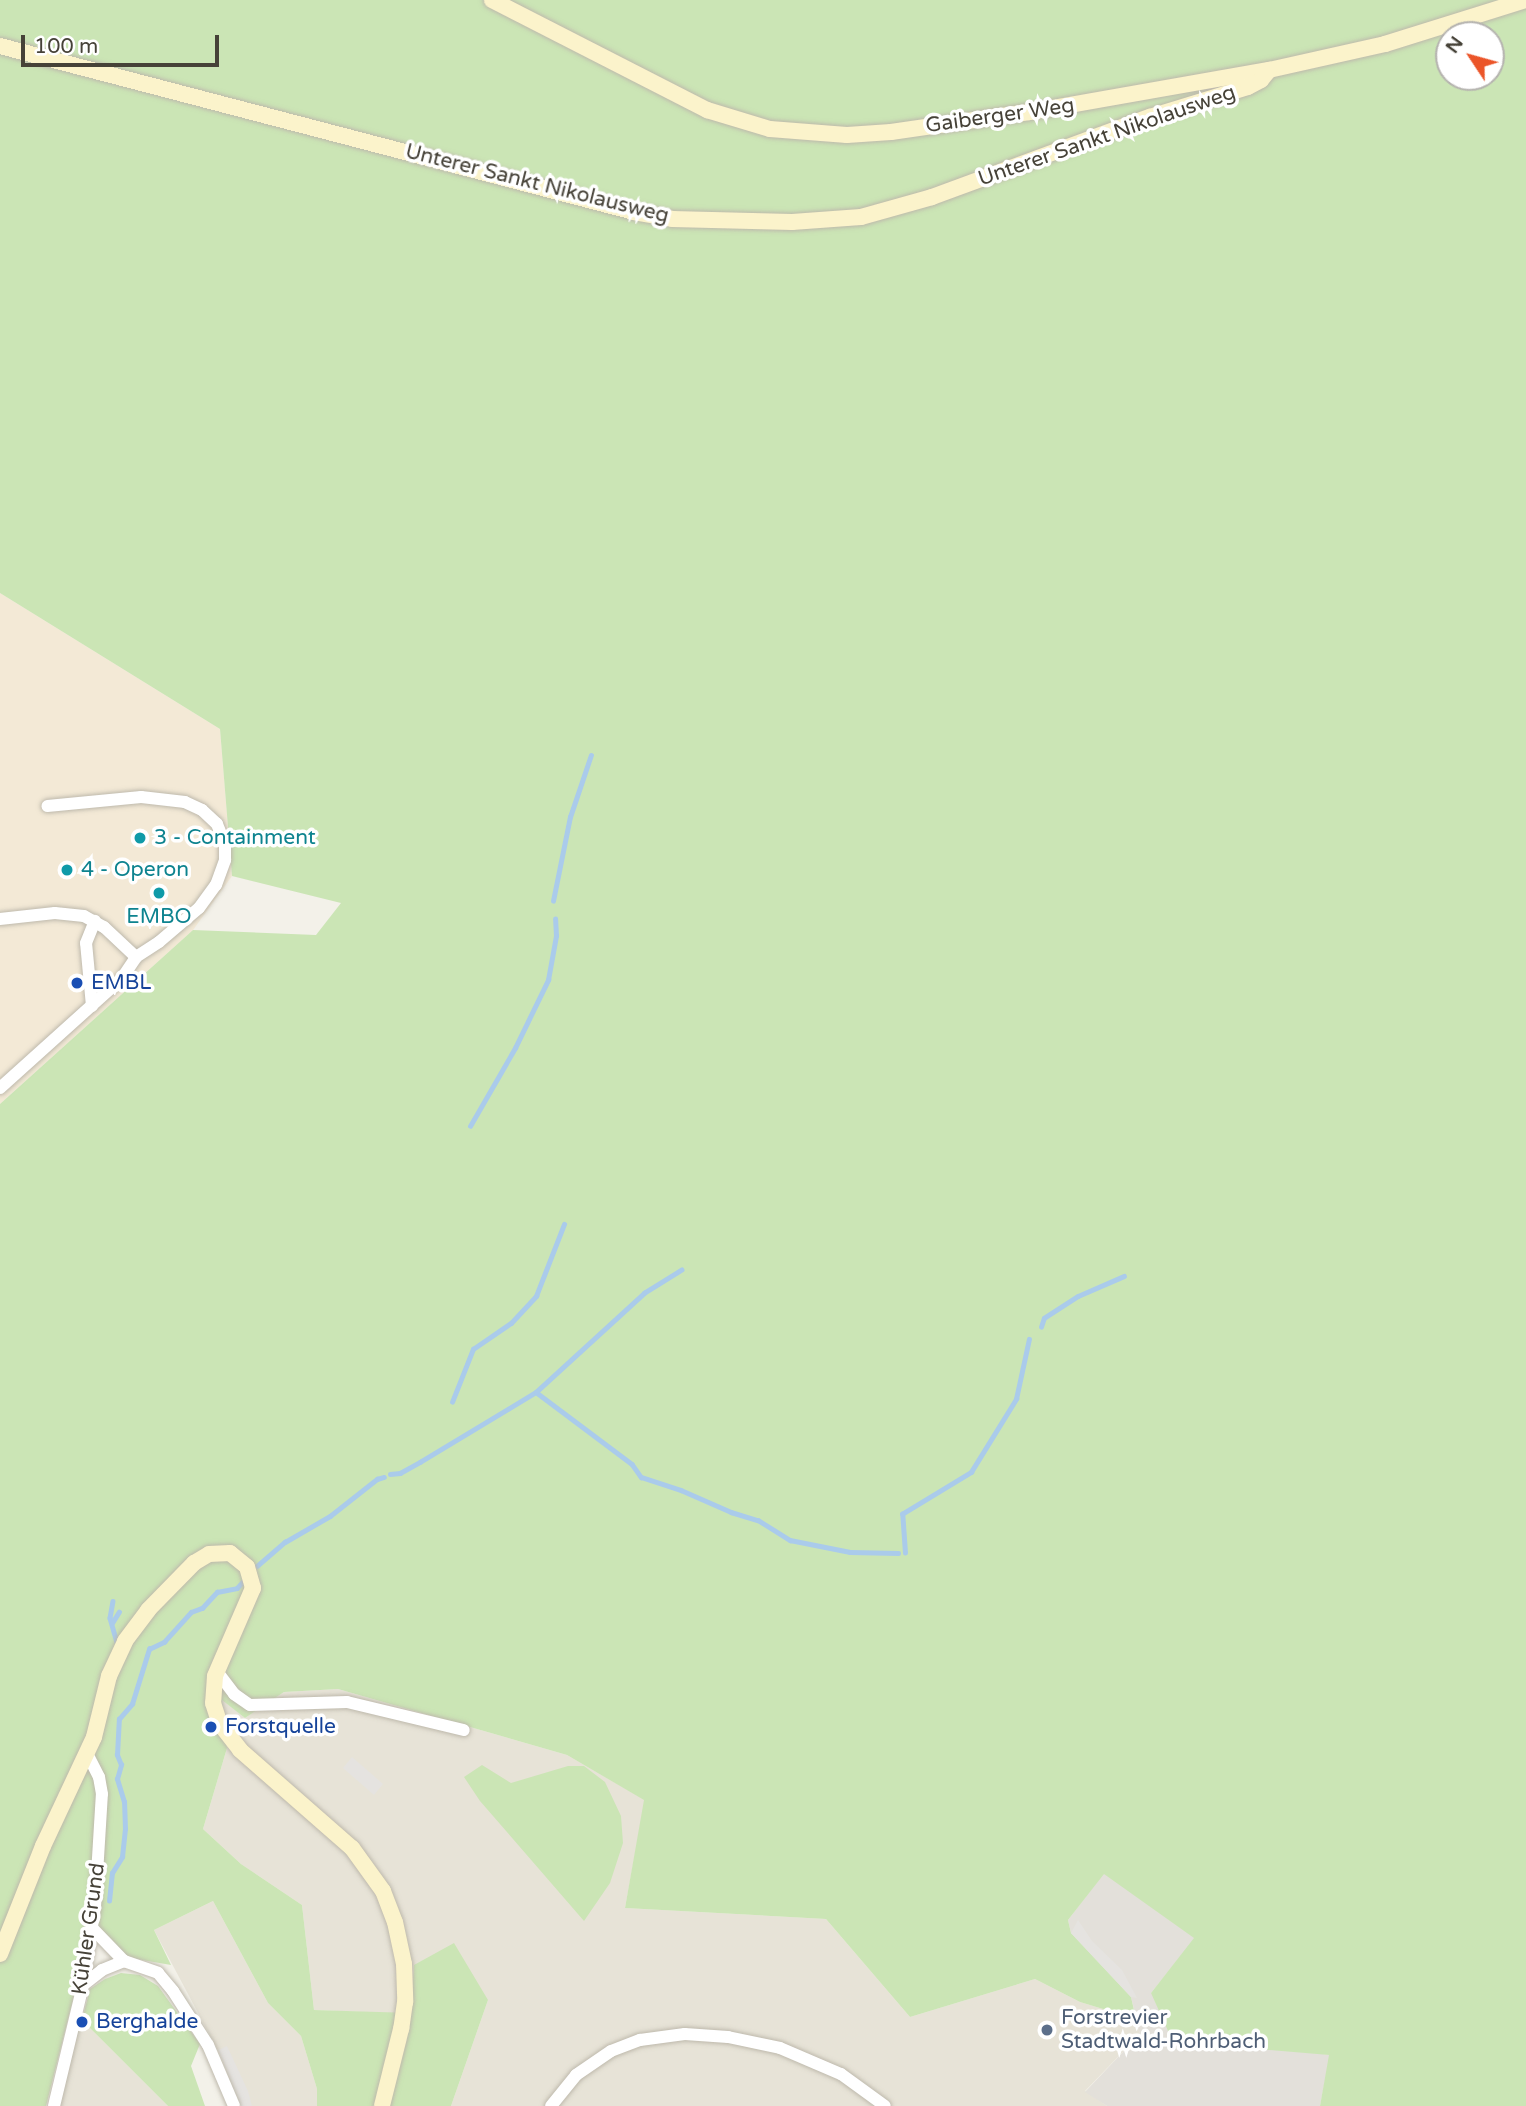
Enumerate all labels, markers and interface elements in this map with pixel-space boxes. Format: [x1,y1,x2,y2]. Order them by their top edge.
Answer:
scale bar [24,21,222,65]
north arrow [1435,21,1505,91]
text: N [1441,32,1468,57]
text: 100 m [34,34,98,59]
street label: Unterer Sankt Nikolausweg [975,80,1239,192]
street label: Gaiberger Weg [924,93,1076,139]
street label: Unterer Sankt Nikolausweg [403,139,671,229]
place label: 3 - Containment [154,825,316,851]
marker: 3 - Containment [132,830,148,846]
place label: 4 - Operon [81,857,189,883]
marker: 4 - Operon [59,862,75,878]
marker: EMBO [151,885,167,901]
place label: EMBO [126,904,192,930]
place label: EMBL [91,970,151,996]
marker: EMBL [69,975,85,991]
place label: Forstquelle [225,1714,336,1740]
marker: Forstquelle [203,1719,219,1735]
street label: Kühler Grund [67,1861,111,1997]
place label: Forstrevier Stadtwald-Rohrbach [1061,2005,1266,2055]
place label: Berghalde [96,2009,198,2035]
marker: Berghalde [74,2014,90,2030]
marker: Forstrevier Stadtwald-Rohrbach [1039,2022,1055,2038]

